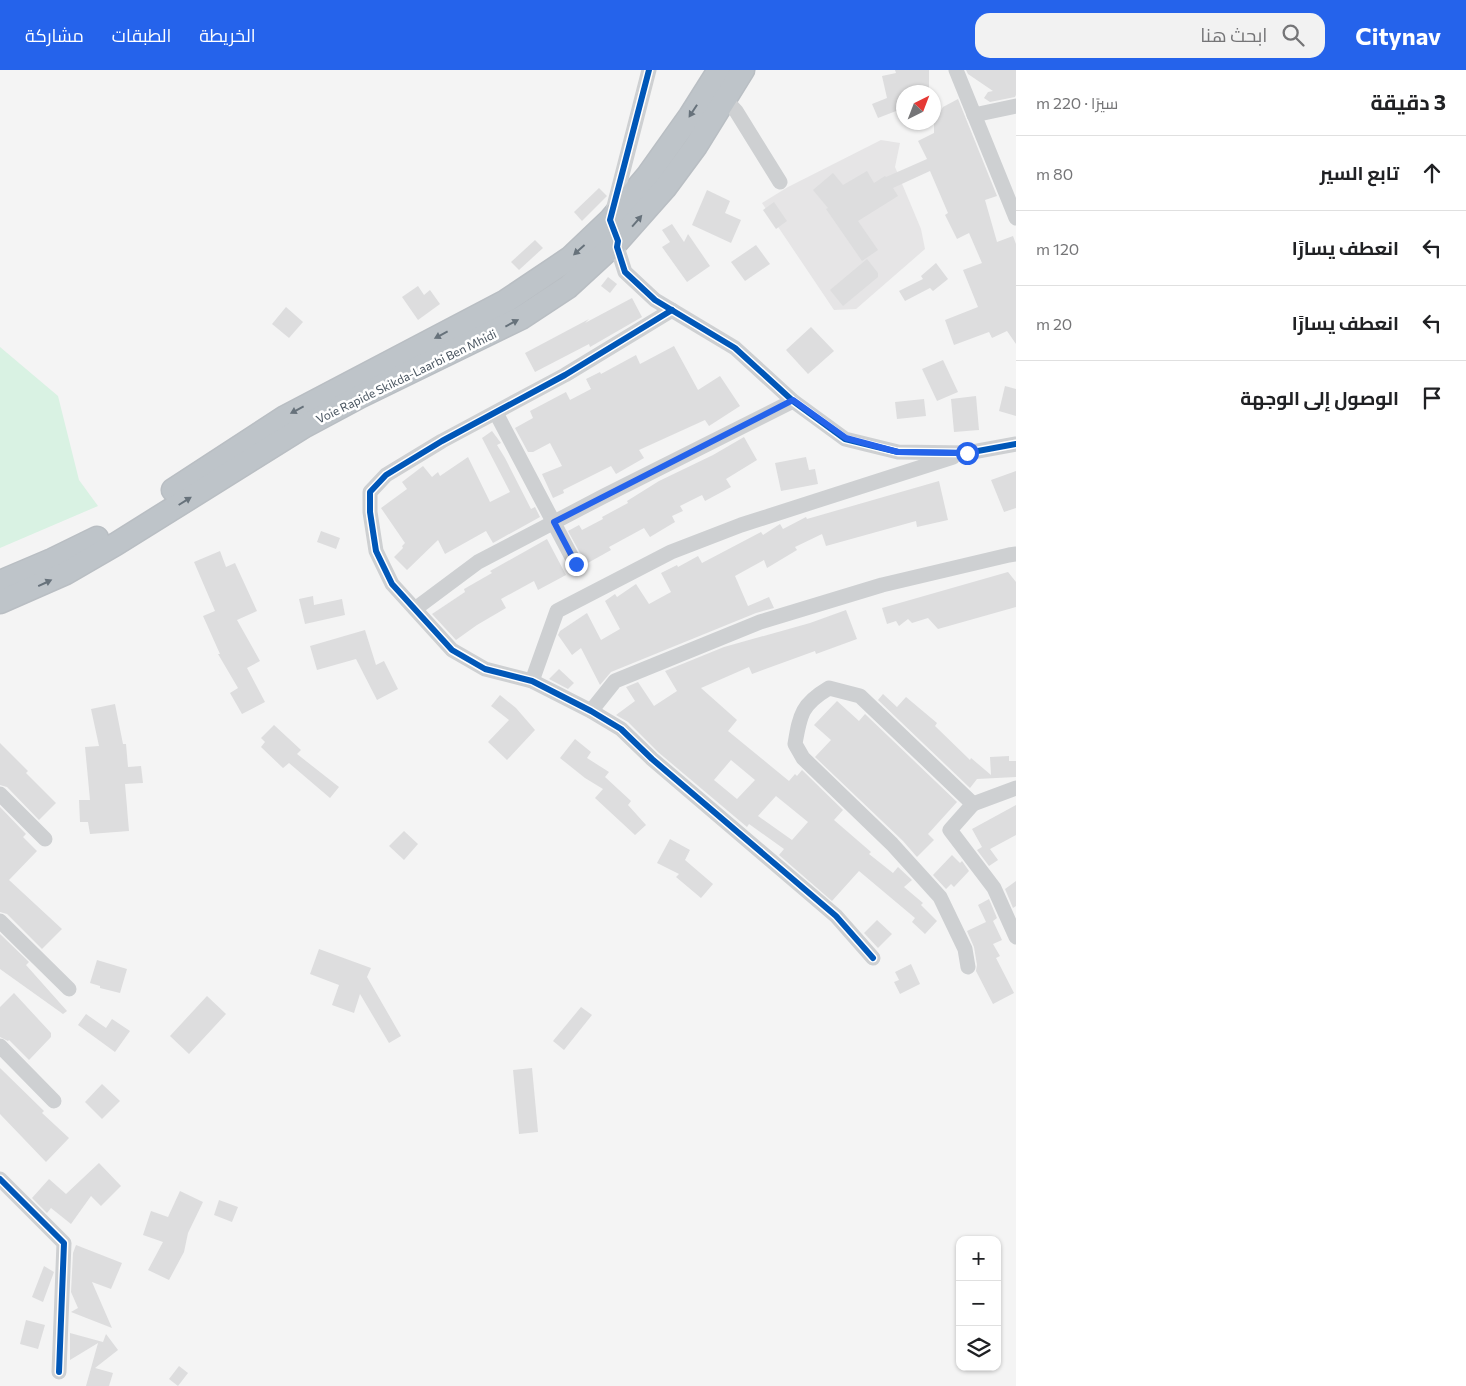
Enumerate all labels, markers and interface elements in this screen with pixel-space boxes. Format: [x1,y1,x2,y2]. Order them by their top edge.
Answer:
search box [975,13,1325,58]
icon: search [1279,21,1307,49]
text: Citynav [1355,21,1441,50]
text: ابحث هنا [1200,23,1267,46]
text: مشاركة [25,24,84,46]
text: الطبقات [112,24,171,46]
text: الخريطة [199,24,256,46]
north arrow [896,85,941,130]
text: 3 دقيقة [1370,89,1446,114]
text: سيرًا · 220 m [1036,93,1118,112]
one-way arrow [688,105,697,118]
icon: ahead [1418,159,1446,187]
text: تابع السير [1320,161,1399,184]
text: 80 m [1036,164,1073,183]
one-way arrow [631,214,642,227]
icon: left [1418,234,1446,262]
text: انعطف يسارًا [1292,236,1399,259]
text: 120 m [1036,239,1079,258]
one-way arrow [574,244,586,256]
icon: left [1418,309,1446,337]
text: انعطف يسارًا [1292,311,1399,334]
text: 20 m [1036,314,1072,333]
one-way arrow [504,319,519,327]
street label: Voie Rapide Skikda-Laarbi Ben Mhidi [314,326,498,426]
one-way arrow [435,331,448,340]
icon: arrive [1418,384,1446,412]
text: الوصول إلى الوجهة [1240,386,1399,409]
one-way arrow [290,406,304,414]
route start [956,442,979,465]
one-way arrow [178,496,192,506]
route end [565,553,588,576]
one-way arrow [38,578,52,586]
map controls [956,1236,1001,1371]
button: + [956,1236,1001,1281]
button: − [956,1281,1001,1326]
button: layers [956,1326,1001,1371]

